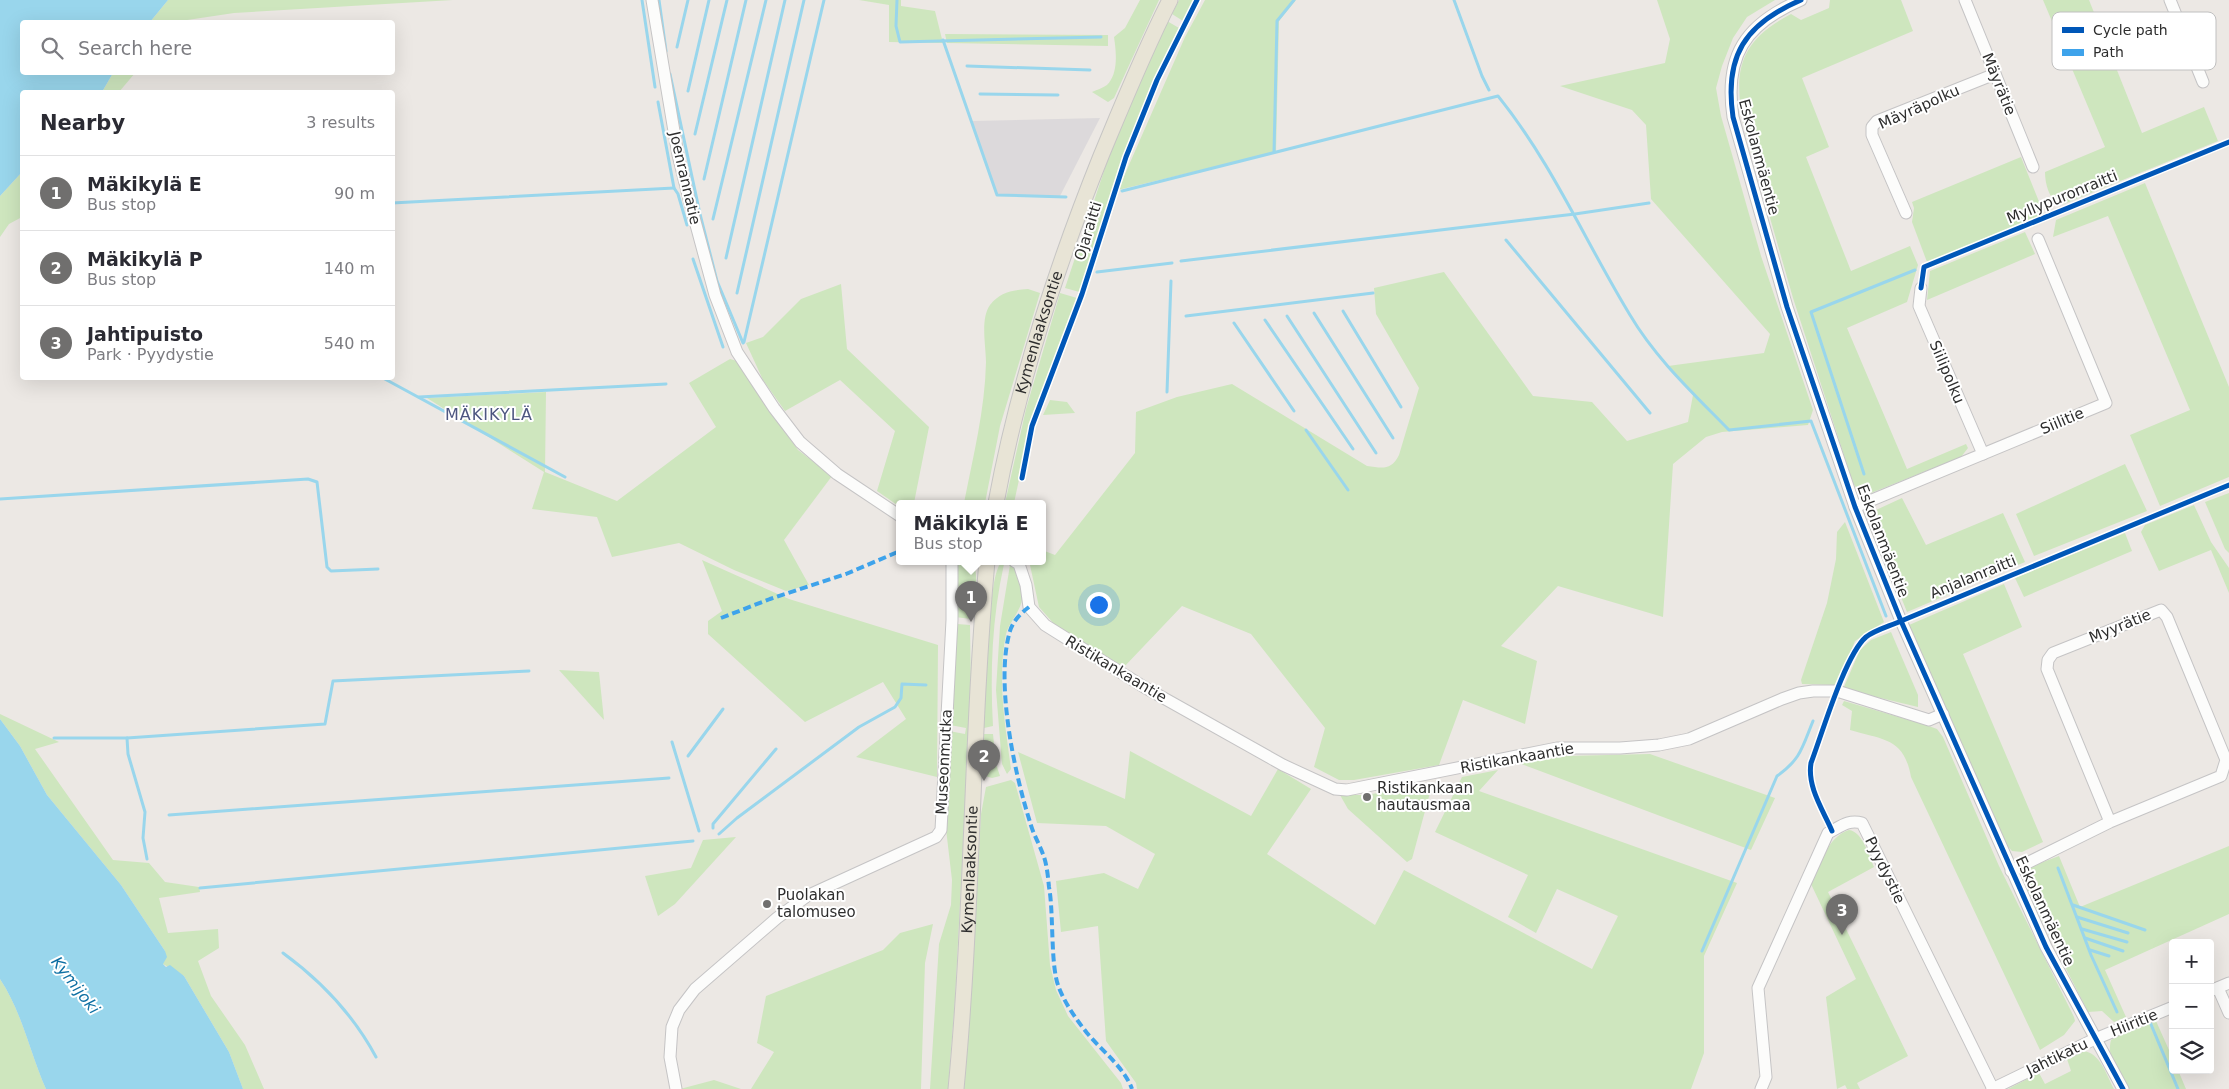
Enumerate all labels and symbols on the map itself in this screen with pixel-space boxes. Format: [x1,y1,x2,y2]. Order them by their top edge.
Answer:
legend [2052,12,2216,70]
text: Cycle path [2093,22,2168,38]
text: Path [2093,44,2124,60]
street label: Mäyrätie [1978,50,2020,118]
street label: Mäyräpolku [1876,81,1962,133]
street label: Eskolanmäentie [1735,97,1783,217]
street label: Joenrannatie [665,129,704,226]
street label: Myllypuronraitti [2004,167,2120,227]
street label: Ojaraitti [1071,199,1105,263]
street label: Kymenlaaksontie [1012,268,1066,396]
street label: Siilipolku [1926,338,1968,406]
street label: Siilitie [2038,404,2086,438]
district label: MÄKIKYLÄ [445,405,533,424]
street label: Eskolanmäentie [1853,482,1913,600]
street label: Anjalanraitti [1927,552,2019,602]
pin: 1 [955,581,987,622]
your location [1086,592,1112,618]
street label: Myyrätie [2086,605,2154,647]
street label: Ristikankaantie [1062,632,1170,706]
street label: Museonmutka [932,709,956,815]
street label: Ristikankaantie [1459,739,1575,777]
pin: 2 [968,740,1000,781]
place label: Ristikankaan hautausmaa [1377,779,1473,814]
marker: Ristikankaan hautausmaa [1361,791,1373,803]
street label: Kymenlaaksontie [958,805,982,934]
street label: Pyydystie [1861,834,1909,906]
street label: Eskolanmäentie [2012,853,2078,969]
place label: Puolakan talomuseo [777,886,856,921]
pin: 3 [1826,894,1858,935]
marker: Puolakan talomuseo [761,898,773,910]
water label: Kymijoki [47,953,104,1018]
street label: Hiiritie [2108,1005,2160,1041]
street label: Jahtikatu [2022,1034,2091,1080]

